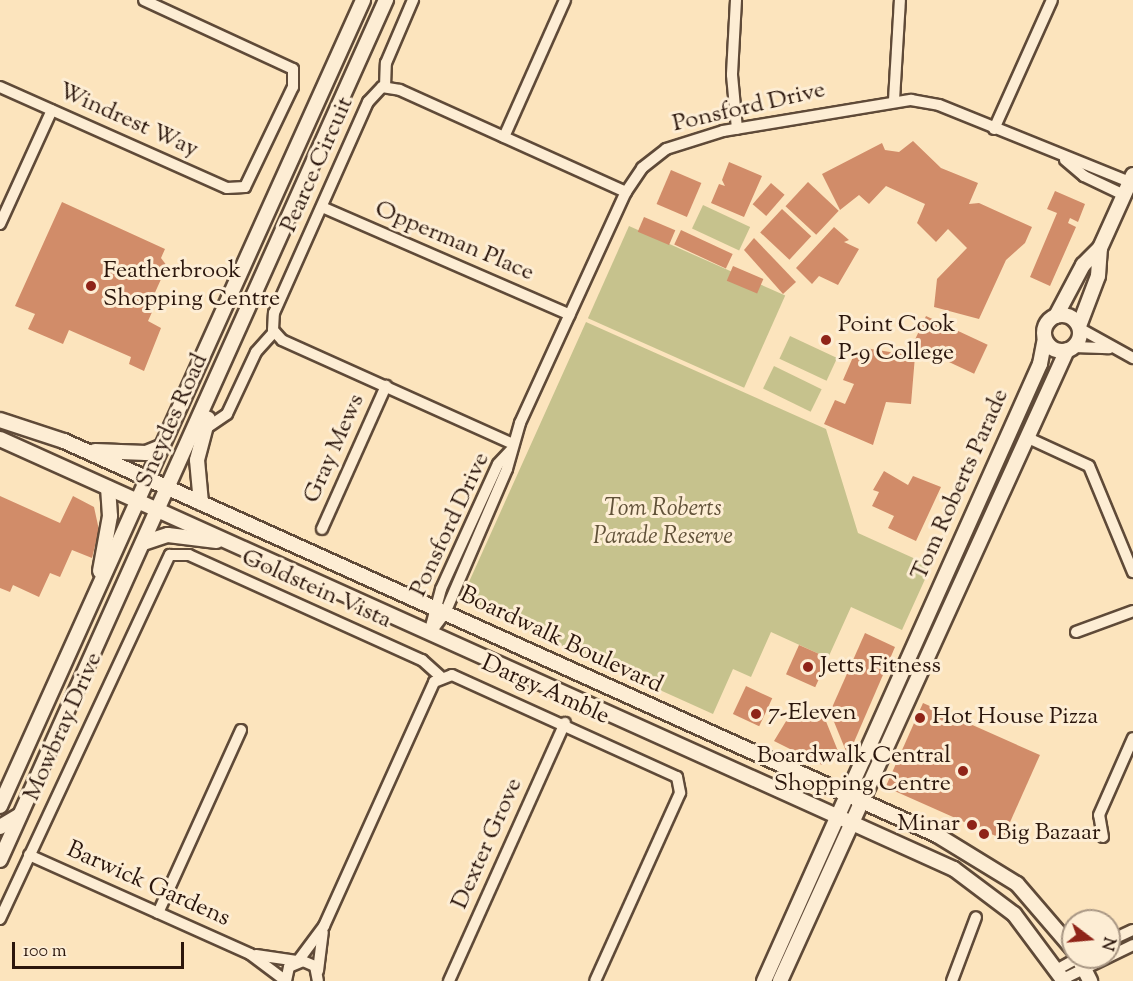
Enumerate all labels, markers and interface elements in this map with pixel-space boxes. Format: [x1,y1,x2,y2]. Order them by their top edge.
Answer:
street label: Ponsford Drive [670,76,828,140]
street label: Windrest Way [54,77,202,165]
street label: Pearce Circuit [275,93,361,237]
street label: Opperman Place [370,195,538,289]
place label: Featherbrook Shopping Centre [103,258,280,314]
marker: Featherbrook Shopping Centre [84,279,98,293]
place label: Point Cook P-9 College [838,312,956,368]
marker: Point Cook P-9 College [819,333,833,347]
street label: Sneydes Road [131,350,215,492]
street label: Tom Roberts Parade [906,385,1016,585]
street label: Gray Mews [298,390,372,508]
street label: Ponsford Drive [405,448,497,602]
park label: Tom Roberts Parade Reserve [593,496,733,552]
street label: Goldstein Vista [237,544,395,636]
street label: Boardwalk Boulevard [455,581,667,701]
street label: Mowbray Drive [18,648,110,806]
street label: Dargy Amble [476,650,614,732]
place label: Jetts Fitness [820,653,941,681]
marker: Jetts Fitness [801,660,815,674]
place label: 7-Eleven [768,700,857,728]
place label: Hot House Pizza [932,704,1098,732]
marker: 7-Eleven [749,707,763,721]
marker: Hot House Pizza [913,711,927,725]
place label: Boardwalk Central Shopping Centre [757,743,951,799]
marker: Boardwalk Central Shopping Centre [956,764,970,778]
street label: Dexter Grove [446,774,530,914]
place label: Minar [897,811,960,839]
marker: Minar [965,818,979,832]
place label: Big Bazaar [996,820,1101,848]
marker: Big Bazaar [977,827,991,841]
street label: Barwick Gardens [62,836,234,934]
north arrow [1061,909,1121,969]
scale bar [15,930,188,968]
text: N [1094,934,1120,953]
text: 100 m [23,939,67,965]

